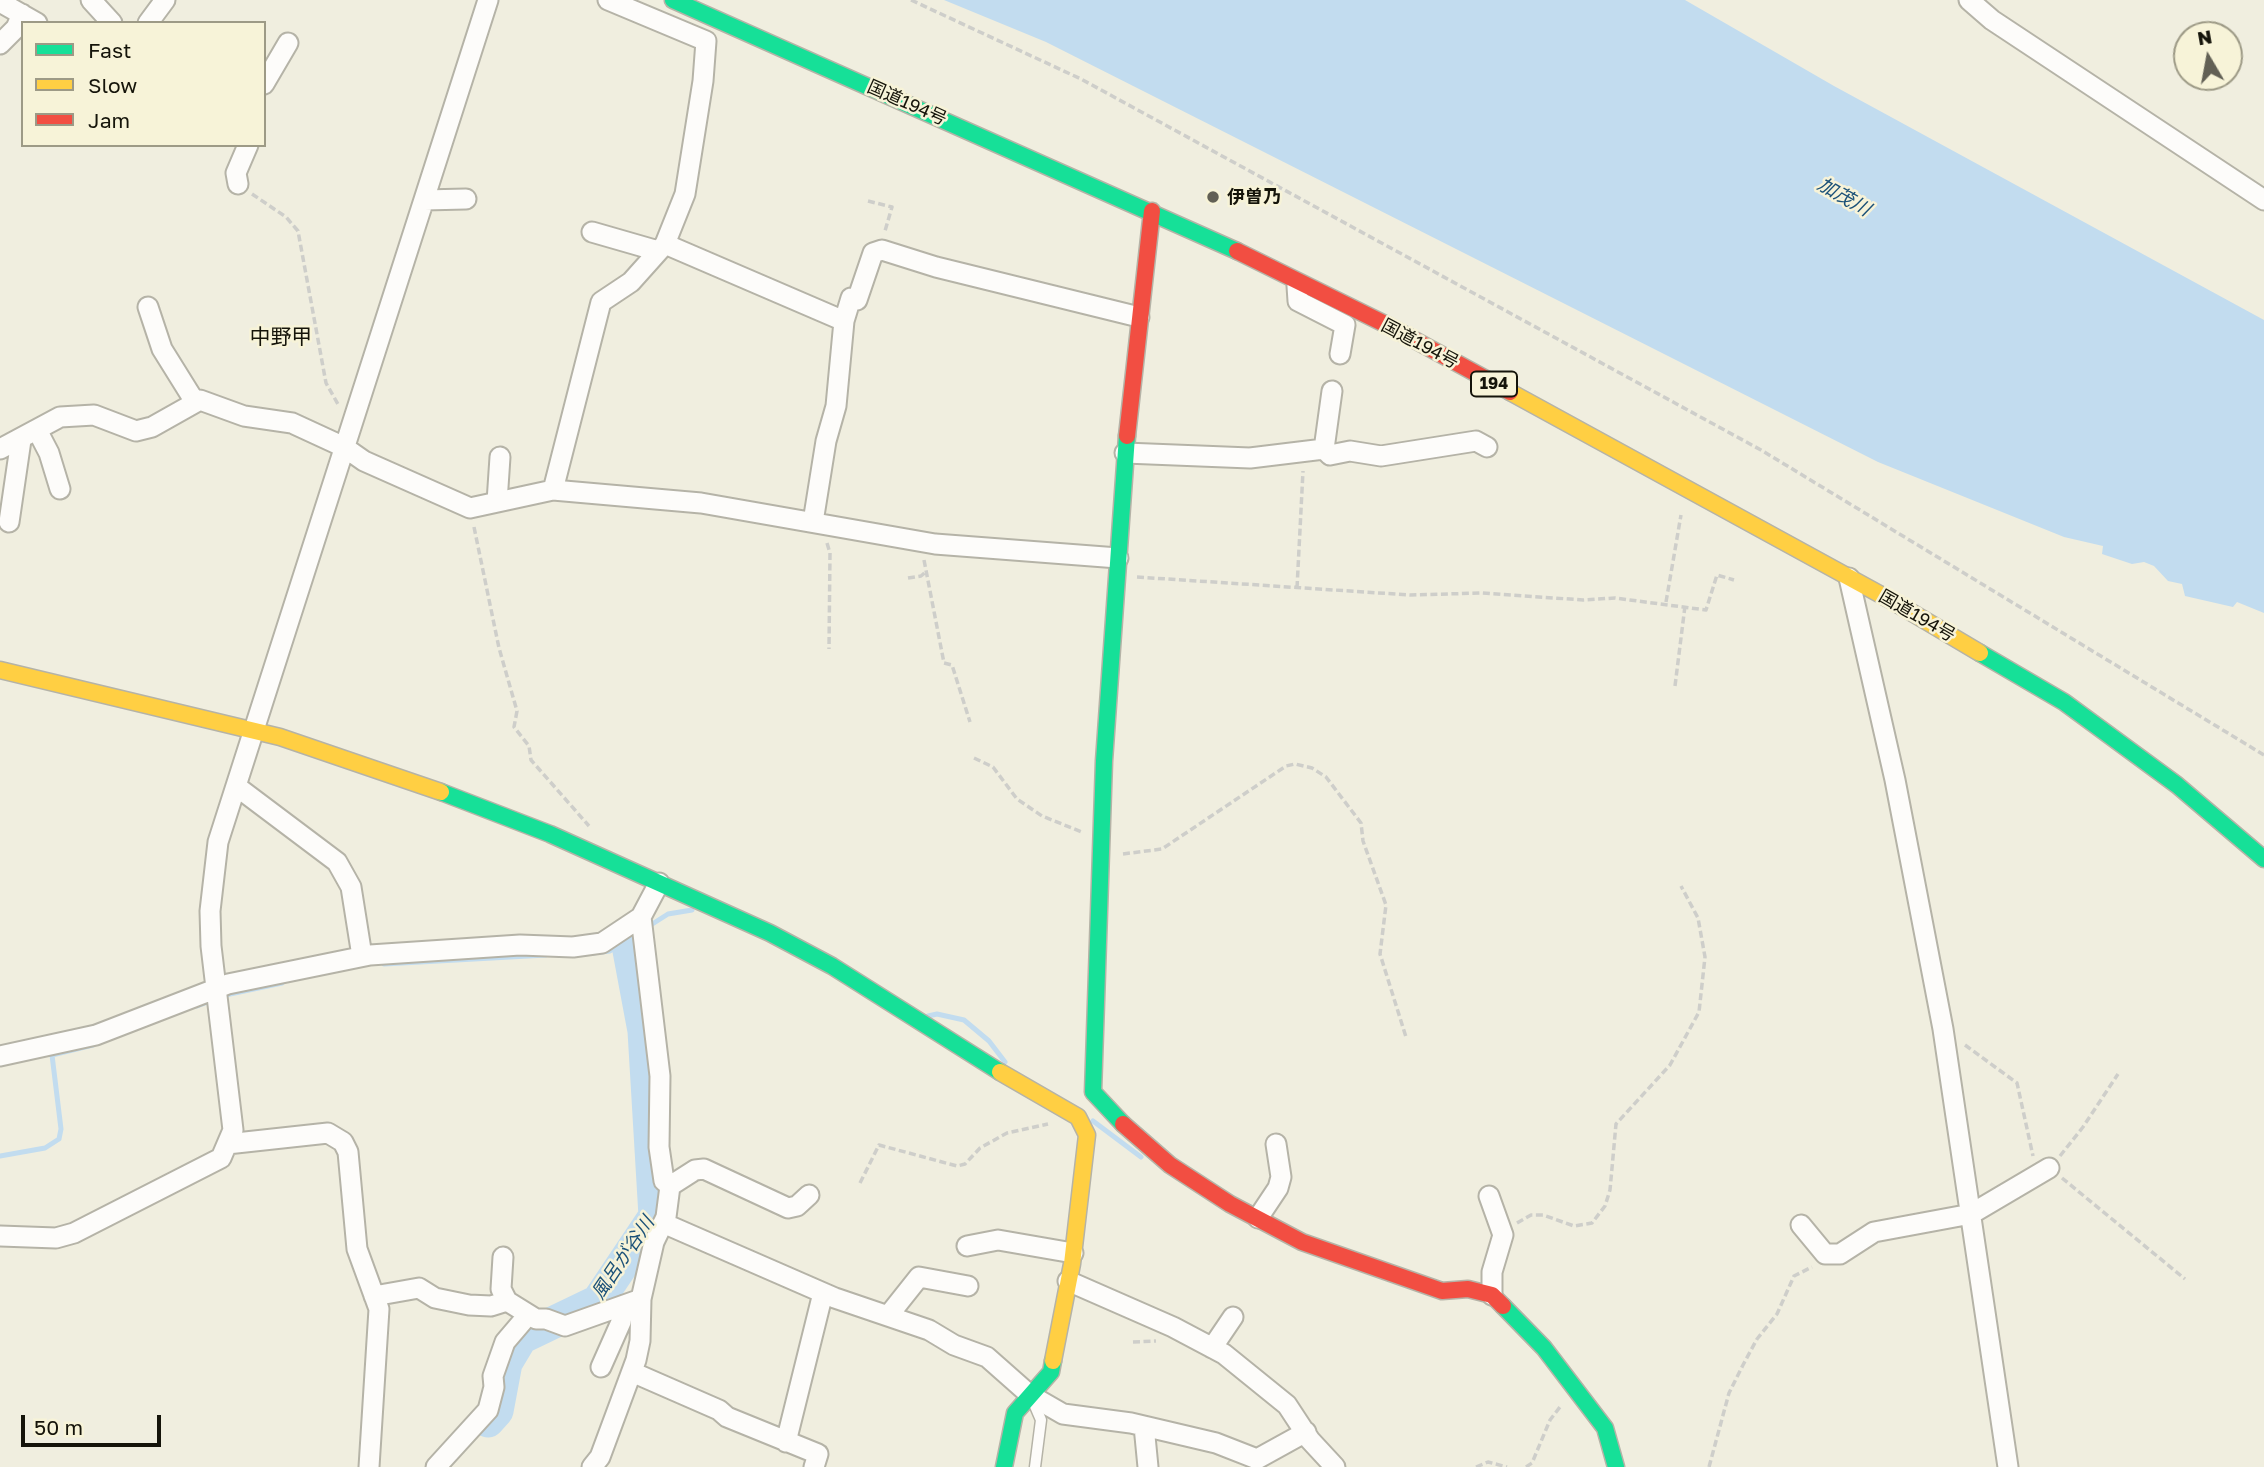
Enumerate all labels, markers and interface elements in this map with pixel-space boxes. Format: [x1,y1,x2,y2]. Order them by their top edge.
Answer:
legend [21,21,266,147]
north arrow [2173,21,2243,91]
text: N [2195,24,2214,49]
text: Fast [88,37,131,63]
text: Slow [88,72,137,98]
street label: 国道194号 [864,76,950,130]
text: Jam [88,107,130,133]
water label: 加茂川 [1814,173,1874,221]
place label: 伊曽乃 [1227,186,1281,208]
marker: 伊曽乃 [1205,189,1221,205]
street label: 国道194号 [1378,315,1462,373]
district label: 中野甲 [250,324,312,350]
road number: 194 [1471,372,1517,396]
street label: 国道194号 [1875,585,1959,647]
water label: 風呂が谷川 [587,1212,659,1304]
scale bar [24,1400,164,1444]
text: 50 m [34,1414,83,1440]

